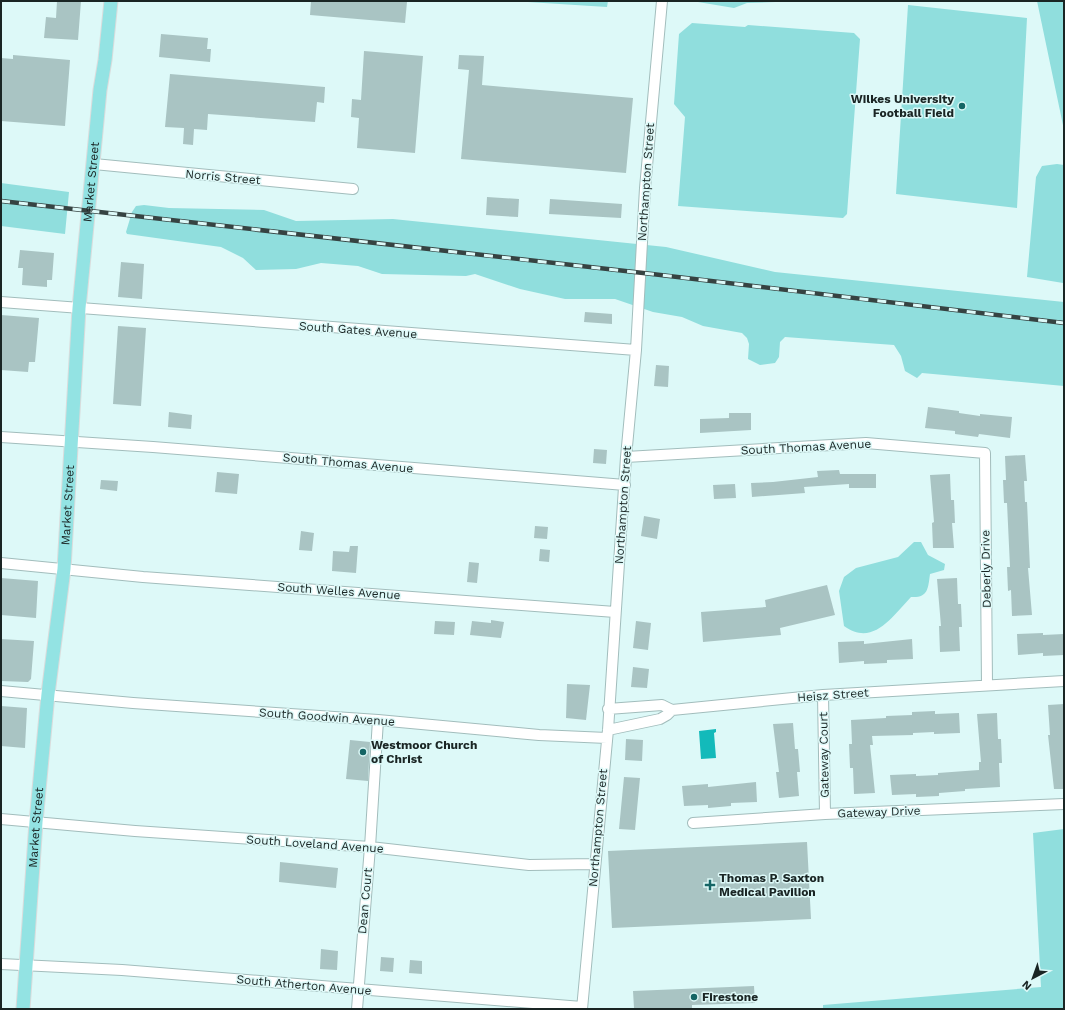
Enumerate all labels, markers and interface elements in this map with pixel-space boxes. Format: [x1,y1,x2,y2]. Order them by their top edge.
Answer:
place label: Wilkes University Football Field [851,92,954,120]
marker: Wilkes University Football Field [957,101,967,111]
street label: Northampton Street [635,122,657,242]
street label: Market Street [80,141,102,223]
street label: Norris Street [185,167,261,187]
street label: South Gates Avenue [298,319,418,341]
street label: South Thomas Avenue [740,437,872,457]
street label: Northampton Street [612,445,634,565]
street label: South Thomas Avenue [282,450,414,476]
street label: Market Street [58,465,77,546]
street label: Deberly Drive [978,530,994,608]
street label: South Welles Avenue [277,580,401,602]
street label: Heisz Street [797,686,869,704]
street label: South Goodwin Avenue [259,705,395,729]
street label: Gateway Court [816,712,832,798]
place label: Westmoor Church of Christ [371,738,477,766]
marker: Westmoor Church of Christ [358,747,368,757]
street label: Northampton Street [586,768,610,888]
street label: Market Street [26,787,46,868]
street label: Gateway Drive [837,804,921,820]
street label: South Loveland Avenue [246,832,384,856]
street label: Dean Court [355,867,375,935]
place label: Thomas P. Saxton Medical Pavilion [719,871,824,899]
marker: Thomas P. Saxton Medical Pavilion [704,879,716,891]
north arrow [1013,958,1053,998]
street label: South Atherton Avenue [236,972,372,998]
text: N [1019,978,1034,993]
place label: Firestone [702,990,758,1004]
marker: Firestone [689,992,699,1002]

